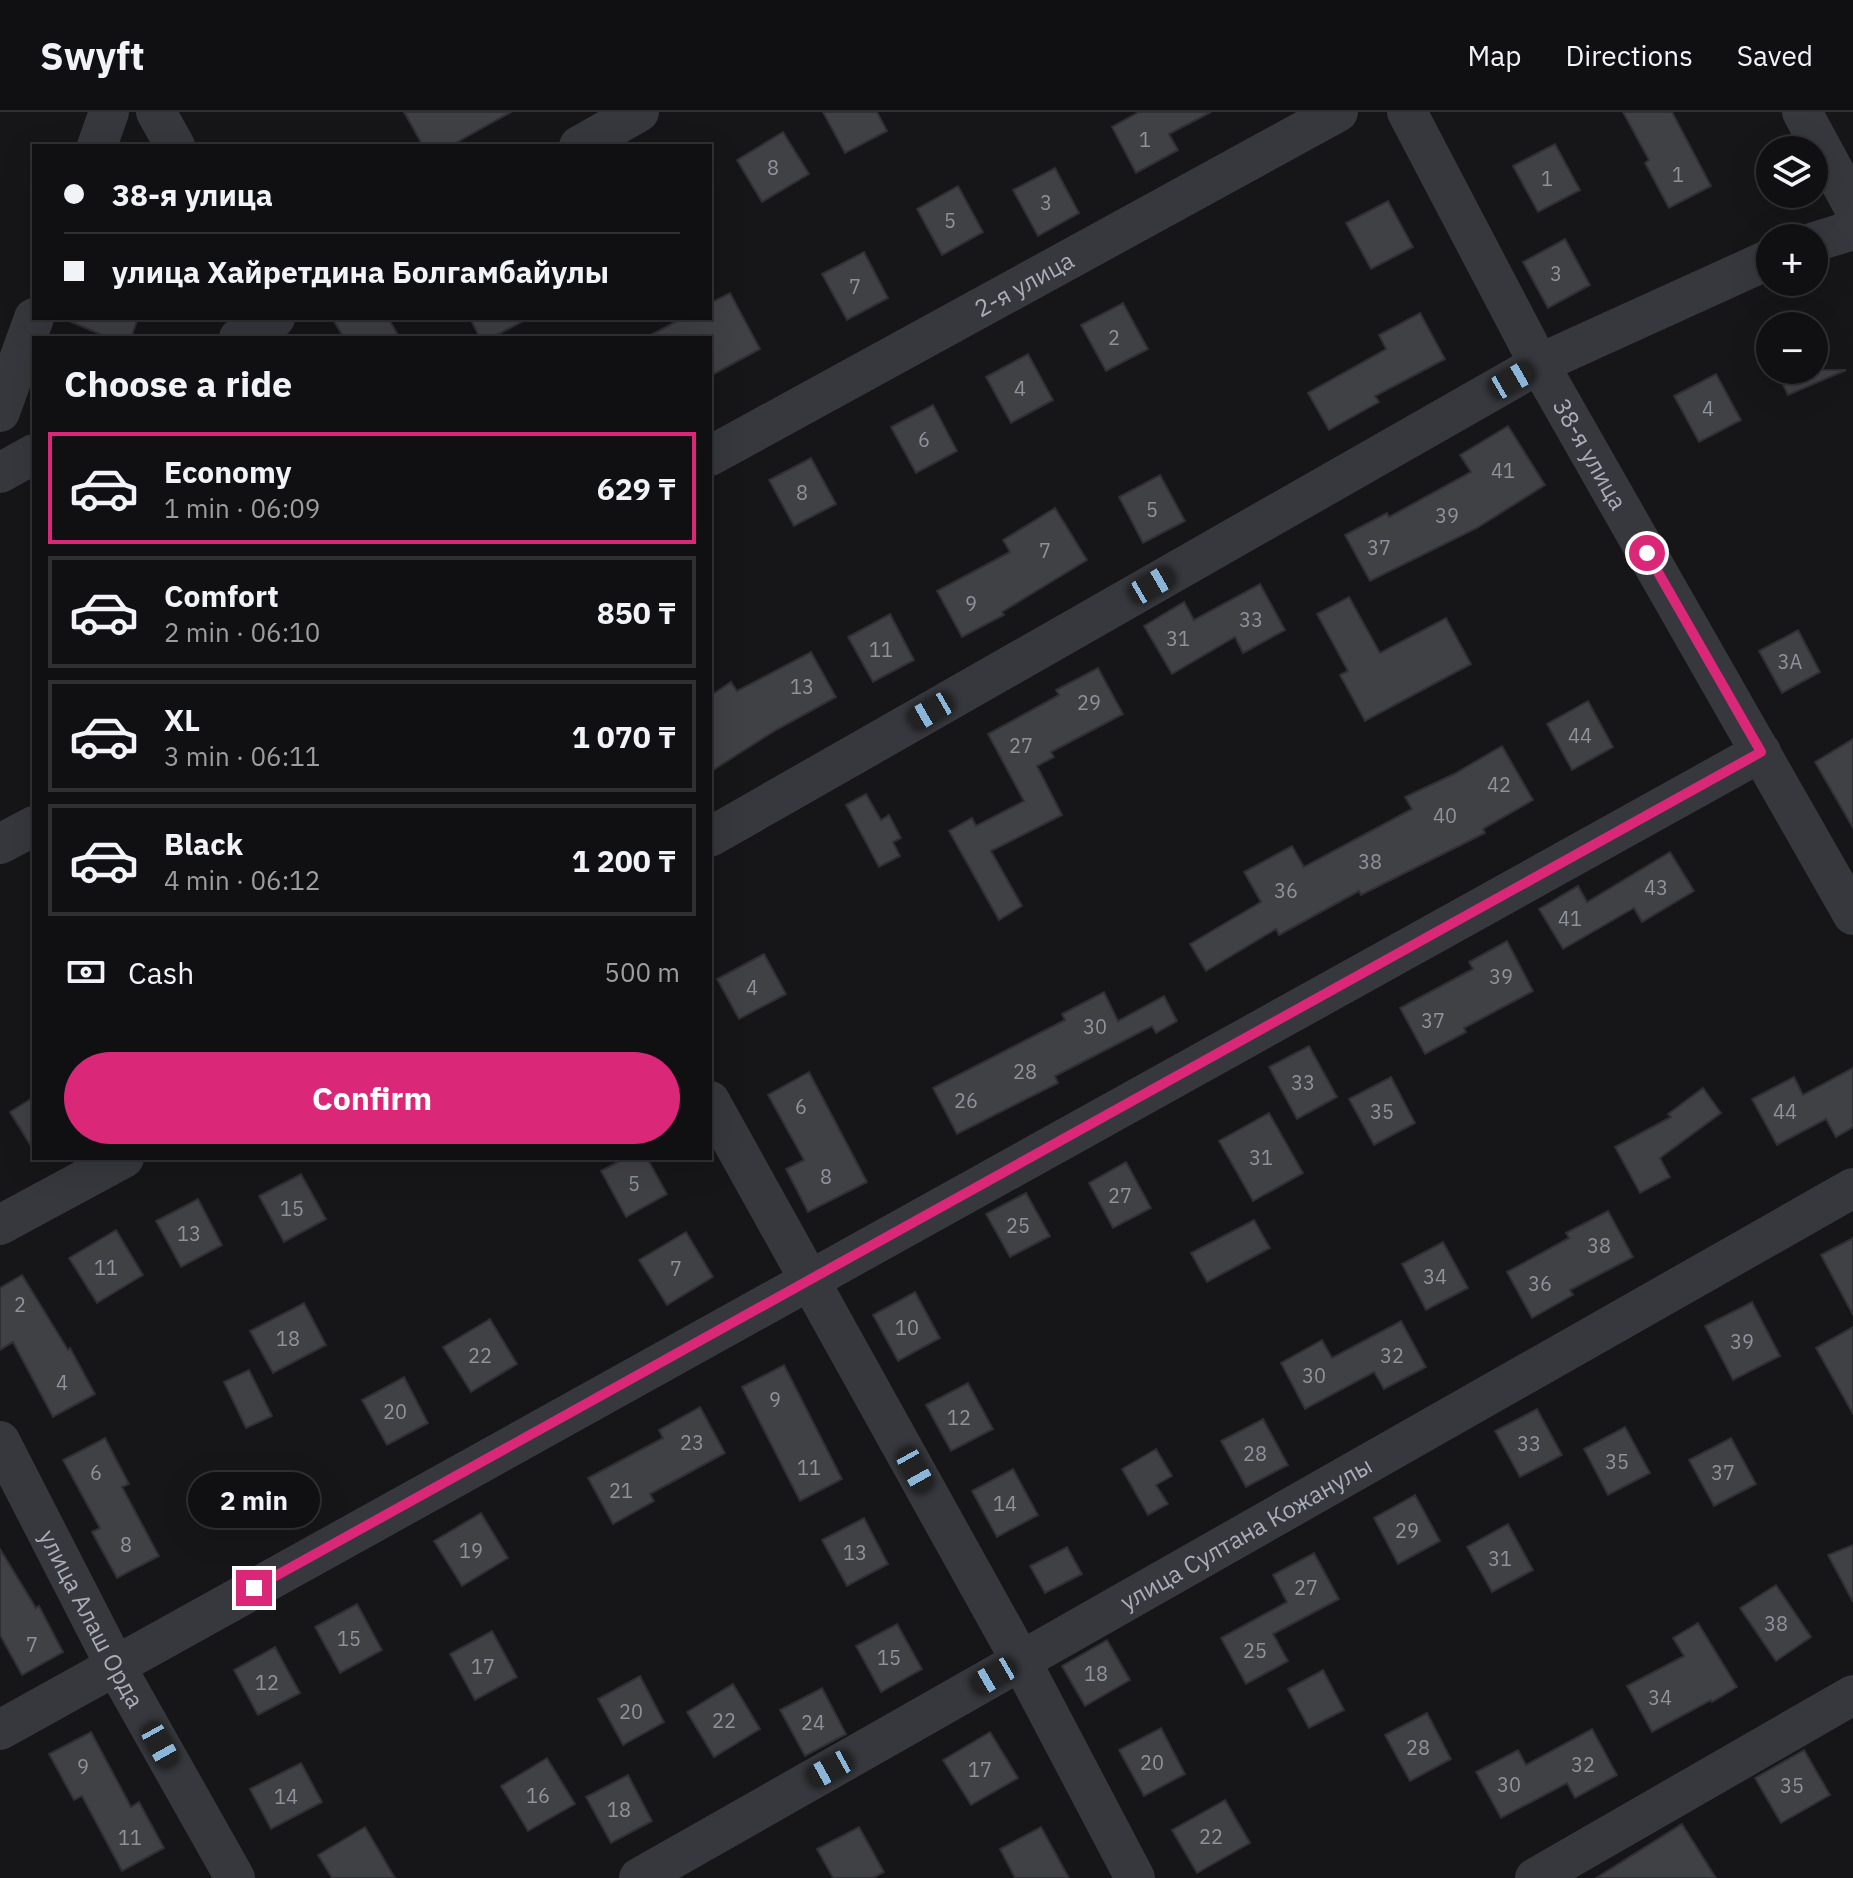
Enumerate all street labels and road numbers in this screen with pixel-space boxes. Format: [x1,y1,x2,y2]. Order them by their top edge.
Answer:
street label: 2-я улица [968,244,1080,324]
street label: 38-я улица [1546,392,1635,516]
street label: улица Султана Кожанулы [1114,1449,1378,1617]
street label: улица Алаш Орда [32,1524,152,1714]

